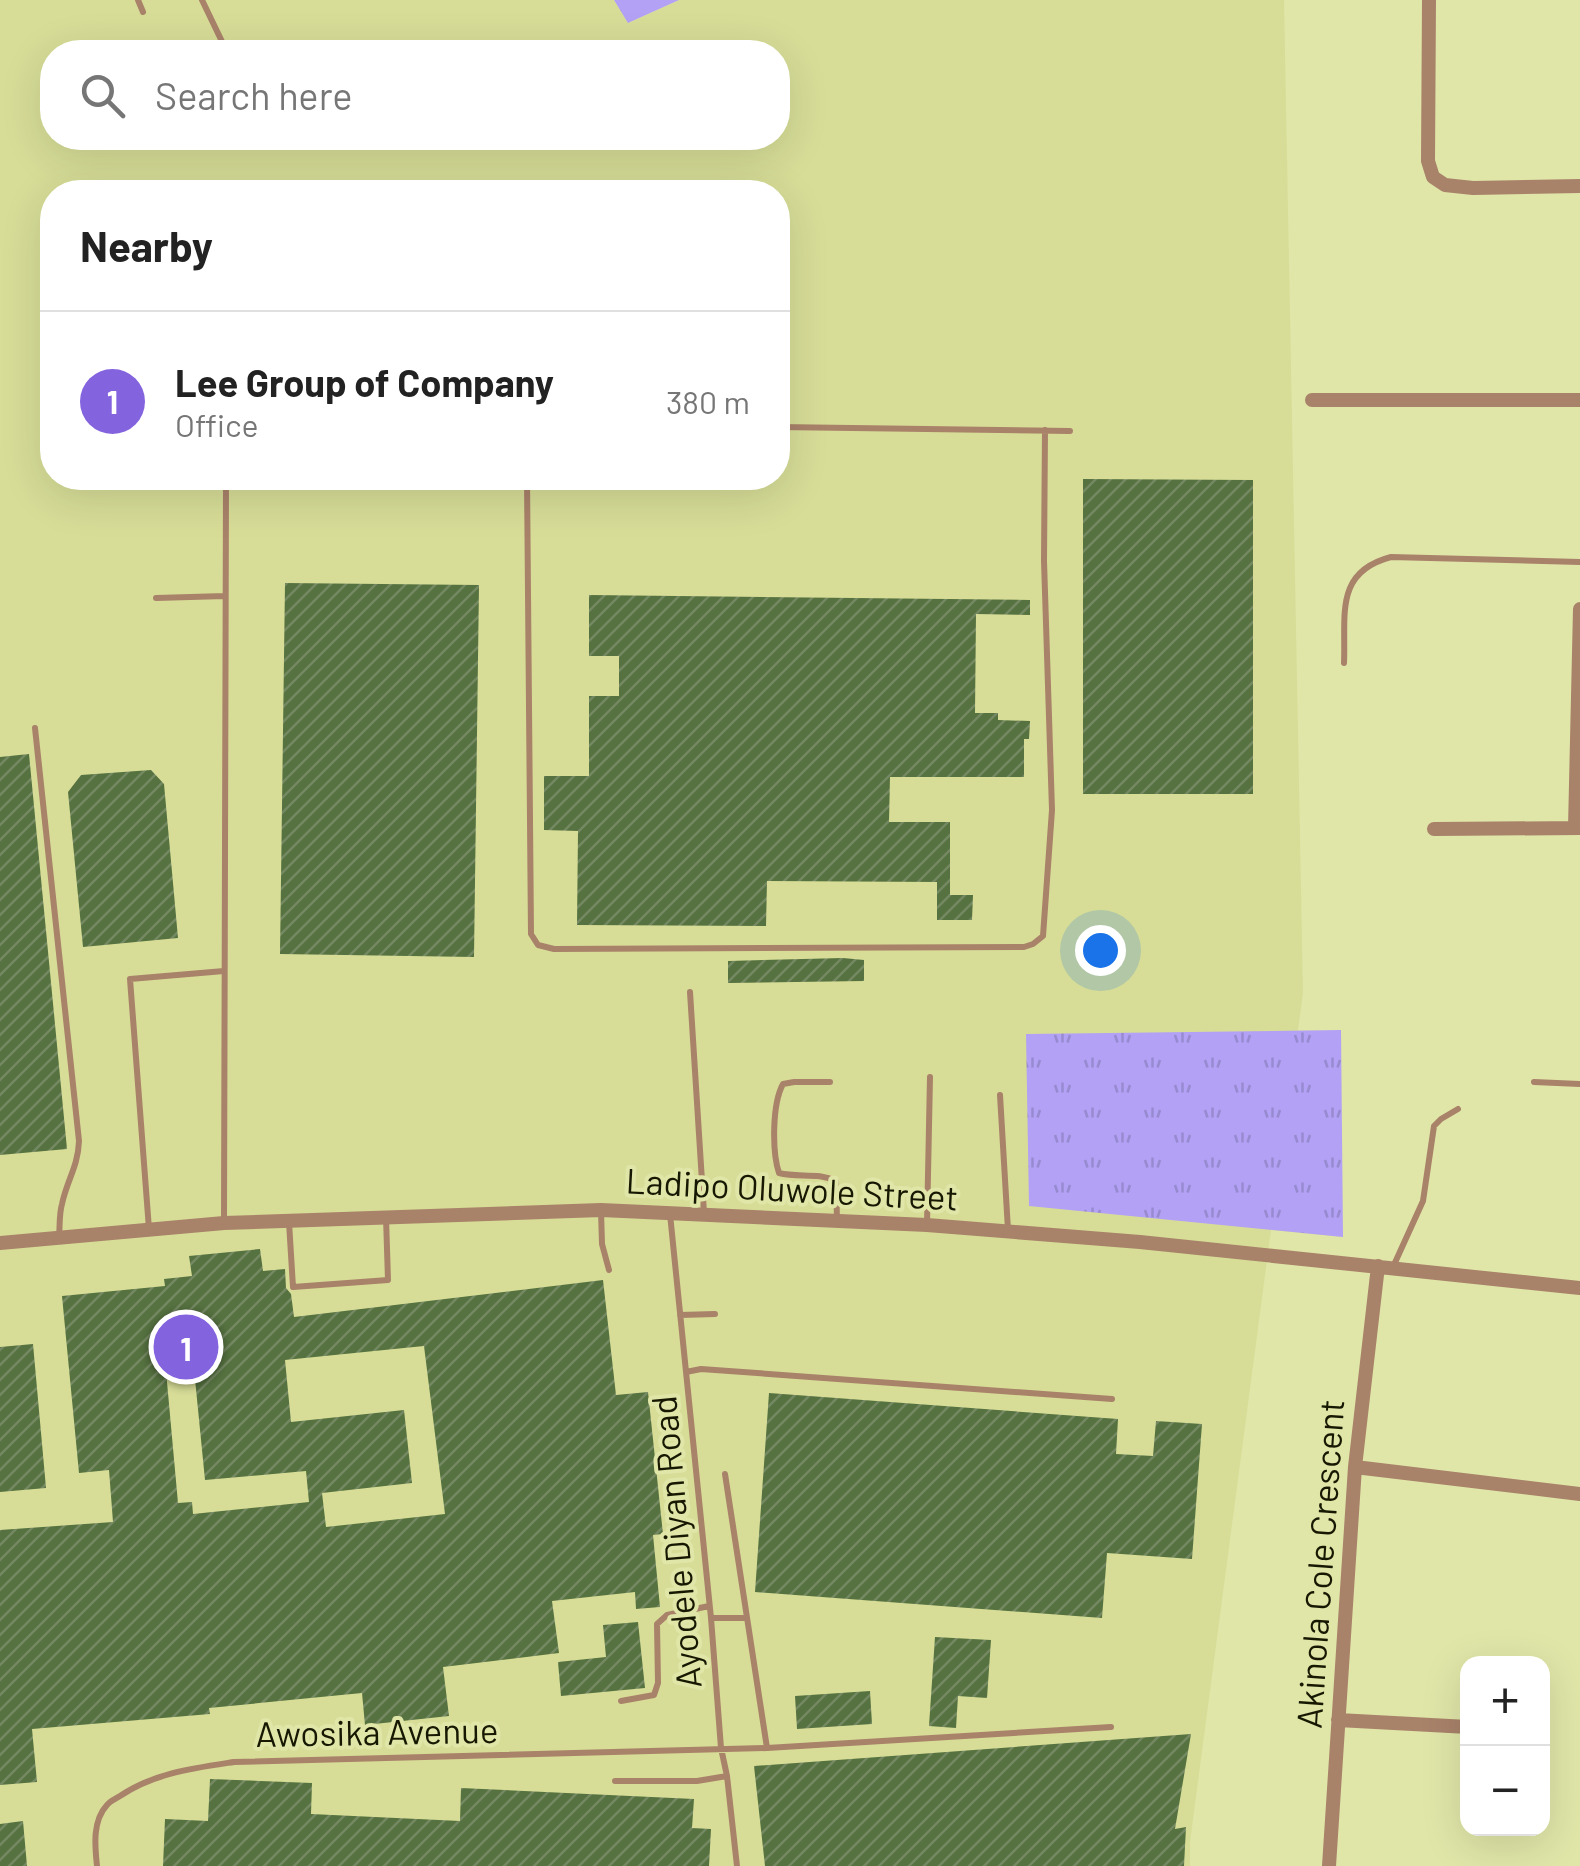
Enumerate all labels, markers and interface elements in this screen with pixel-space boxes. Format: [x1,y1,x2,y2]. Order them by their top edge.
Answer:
search box [40,40,790,150]
icon: search [75,68,130,123]
text: Search here [155,72,353,118]
text: Nearby [80,220,213,270]
text: Lee Group of Company [175,359,554,405]
text: 1 [107,382,118,420]
text: 380 m [666,382,750,420]
text: Office [175,405,259,443]
your location [1075,925,1126,976]
street label: Ladipo Oluwole Street [625,1158,959,1218]
pin: 1 [154,1310,218,1384]
street label: Ayodele Diyan Road [641,1394,709,1690]
street label: Akinola Cole Crescent [1287,1398,1351,1730]
map controls [1460,1656,1550,1836]
button: + [1460,1656,1550,1746]
street label: Awosika Avenue [255,1708,499,1754]
button: − [1460,1746,1550,1836]

